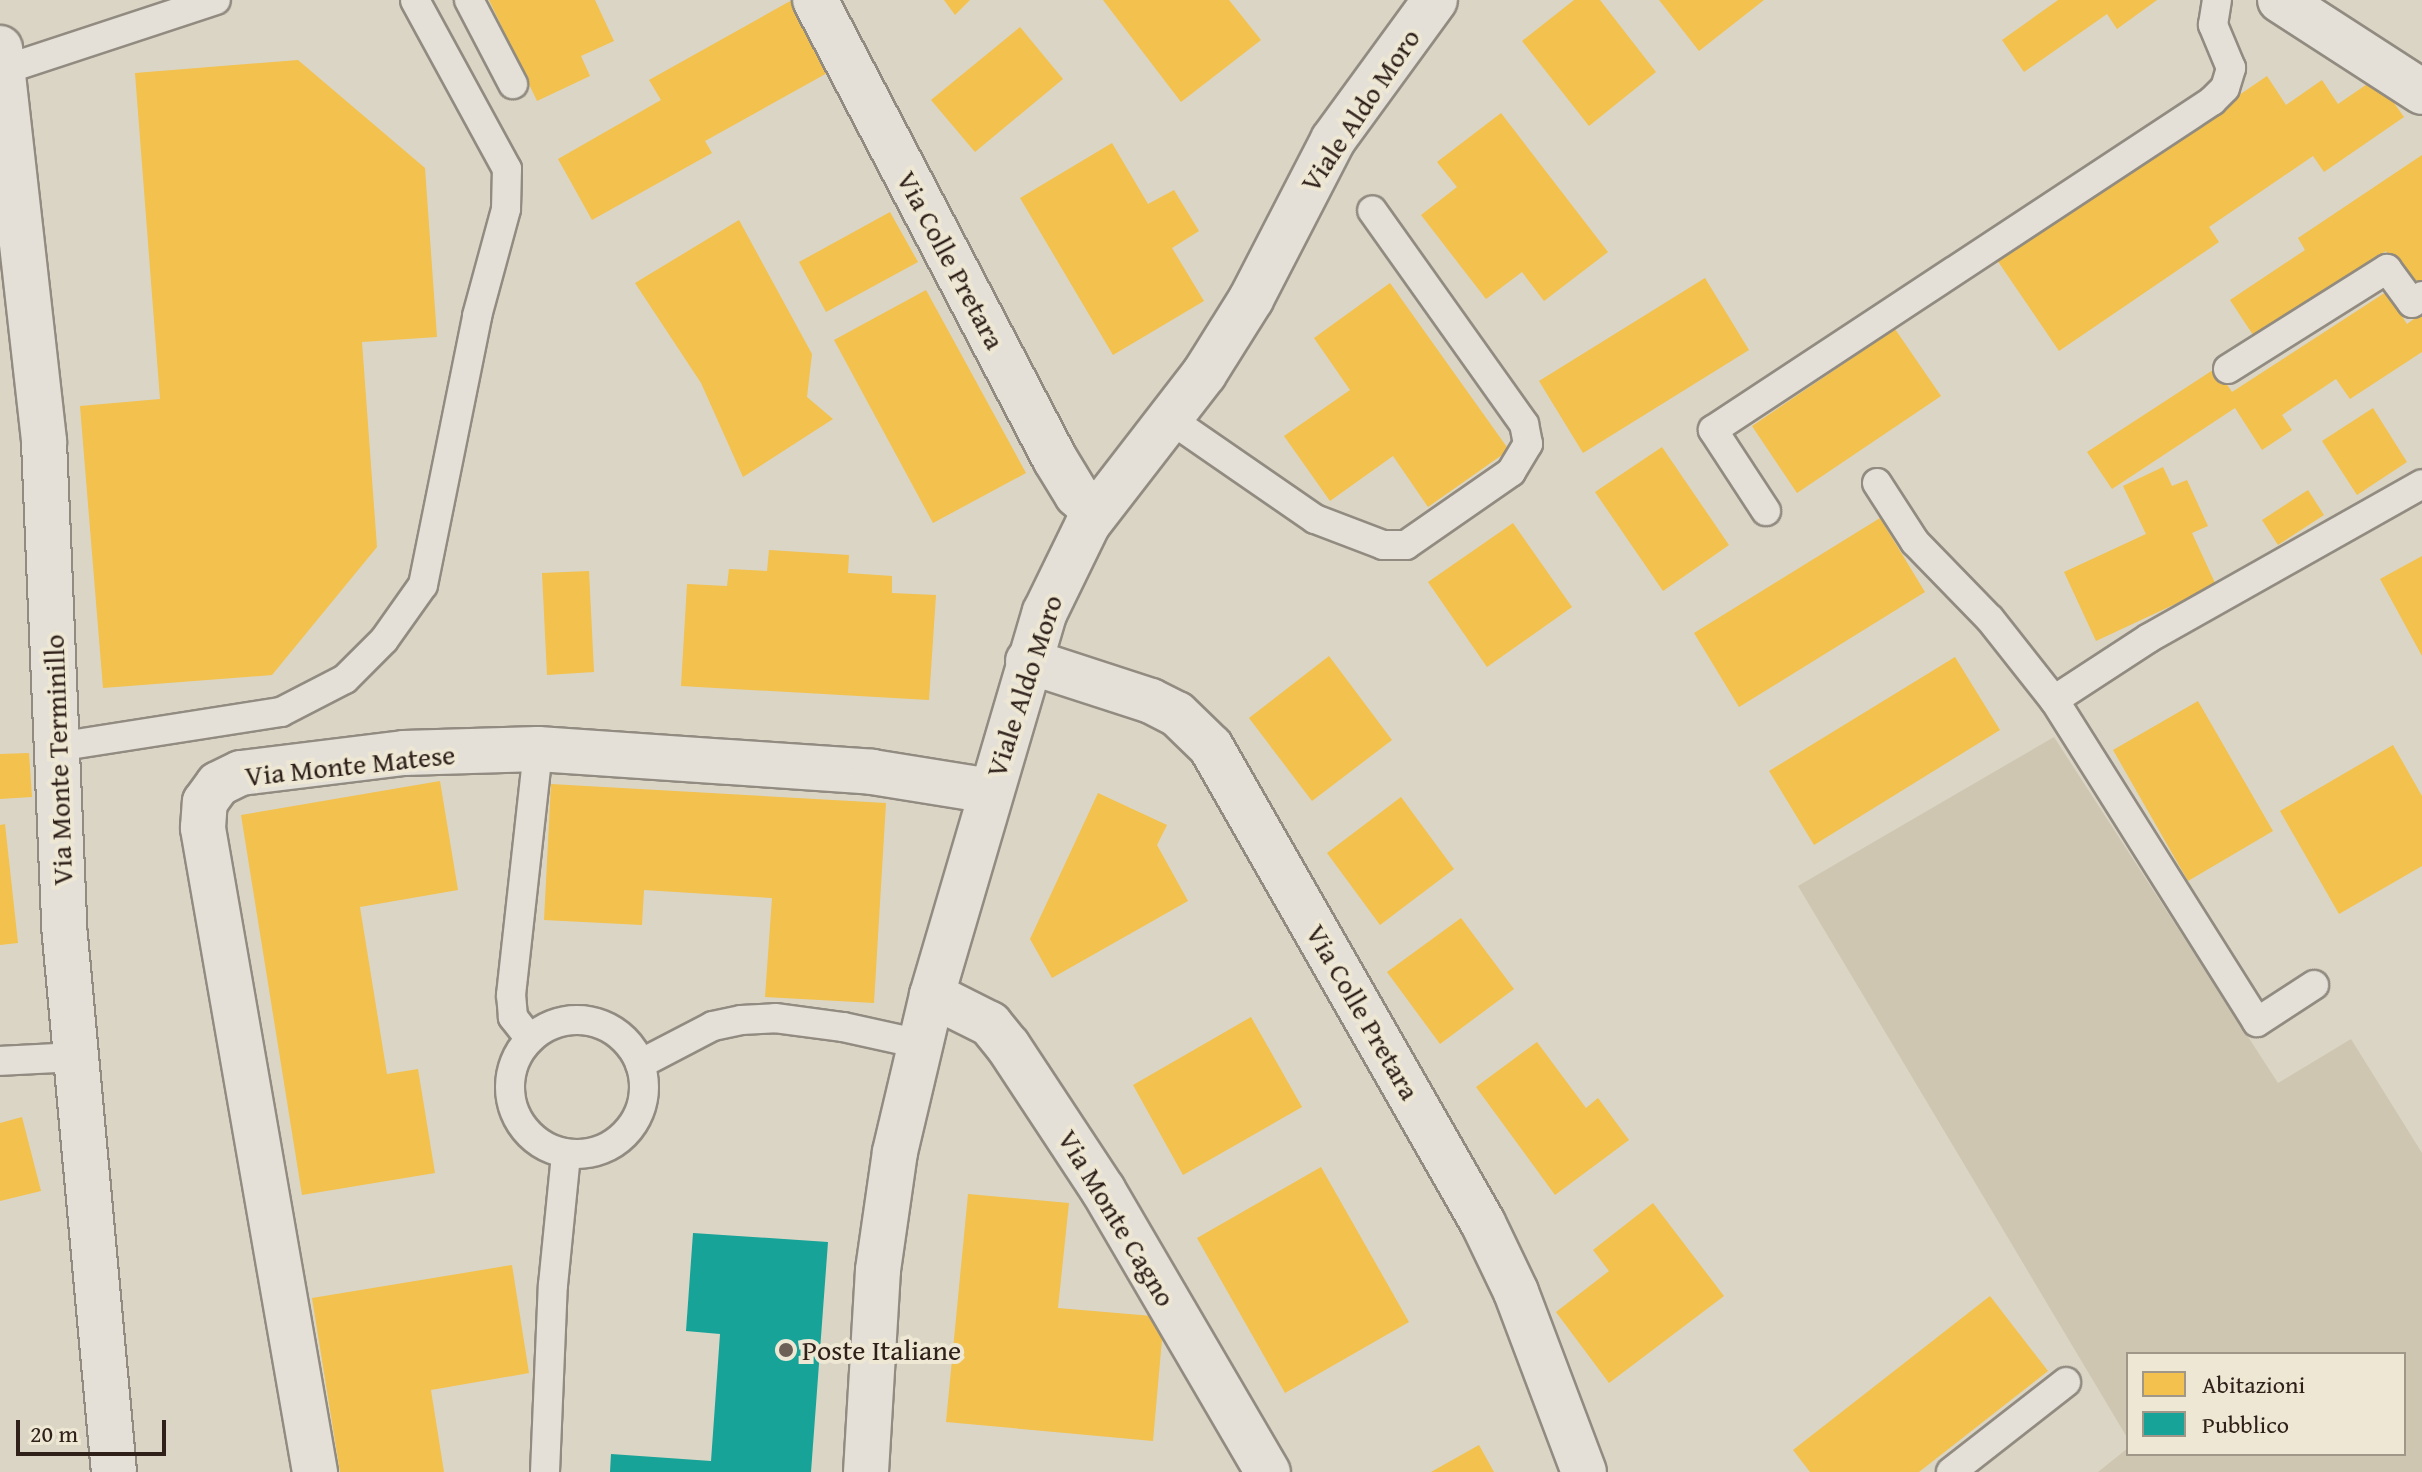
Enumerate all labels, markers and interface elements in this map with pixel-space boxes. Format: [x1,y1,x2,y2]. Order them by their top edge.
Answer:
street label: Viale Aldo Moro [1293,22,1427,198]
street label: Via Colle Pretara [890,165,1012,355]
street label: Viale Aldo Moro [979,591,1069,781]
street label: Via Monte Terminillo [37,634,79,886]
street label: Via Monte Matese [243,737,457,793]
street label: Via Colle Pretara [1299,918,1427,1106]
street label: Via Monte Cagno [1051,1124,1183,1312]
place label: Poste Italiane [802,1333,961,1367]
marker: Poste Italiane [777,1341,795,1359]
legend [2126,1352,2406,1456]
text: Abitazioni [2202,1367,2305,1402]
scale bar [20,1404,170,1454]
text: Pubblico [2202,1407,2289,1442]
text: 20 m [30,1416,78,1451]

